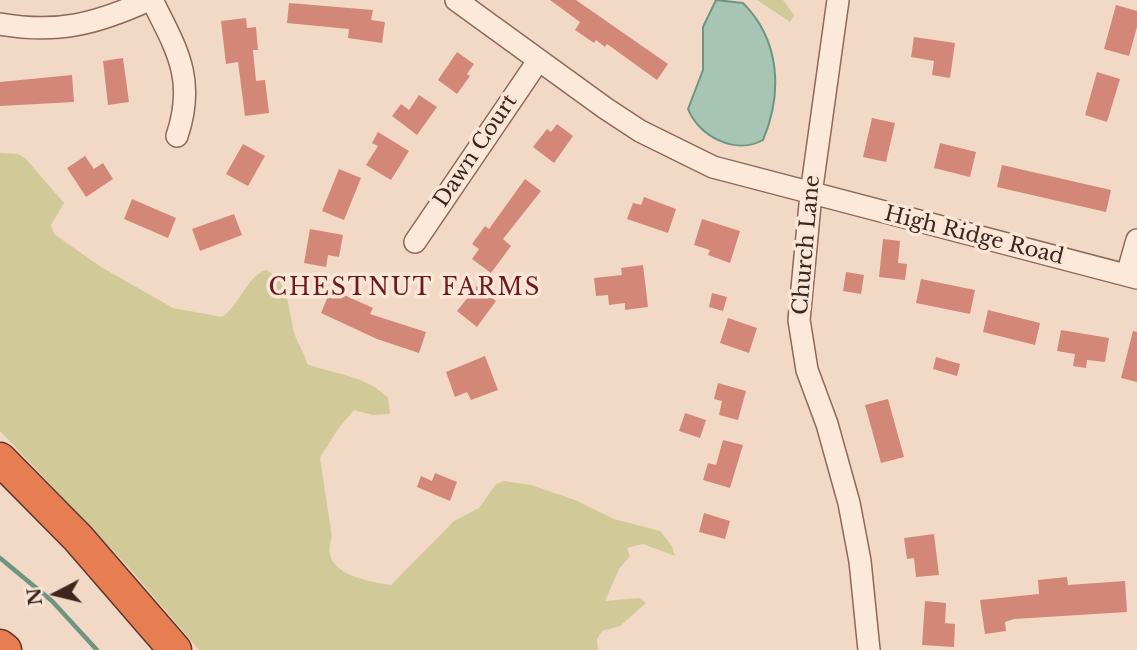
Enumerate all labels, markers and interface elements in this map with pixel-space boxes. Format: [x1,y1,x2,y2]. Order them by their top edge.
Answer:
street label: Dawn Court [429,90,523,212]
street label: Church Lane [788,174,826,316]
street label: High Ridge Road [882,202,1066,270]
district label: CHESTNUT FARMS [270,275,540,303]
north arrow [21,559,91,629]
text: N [22,586,47,607]

